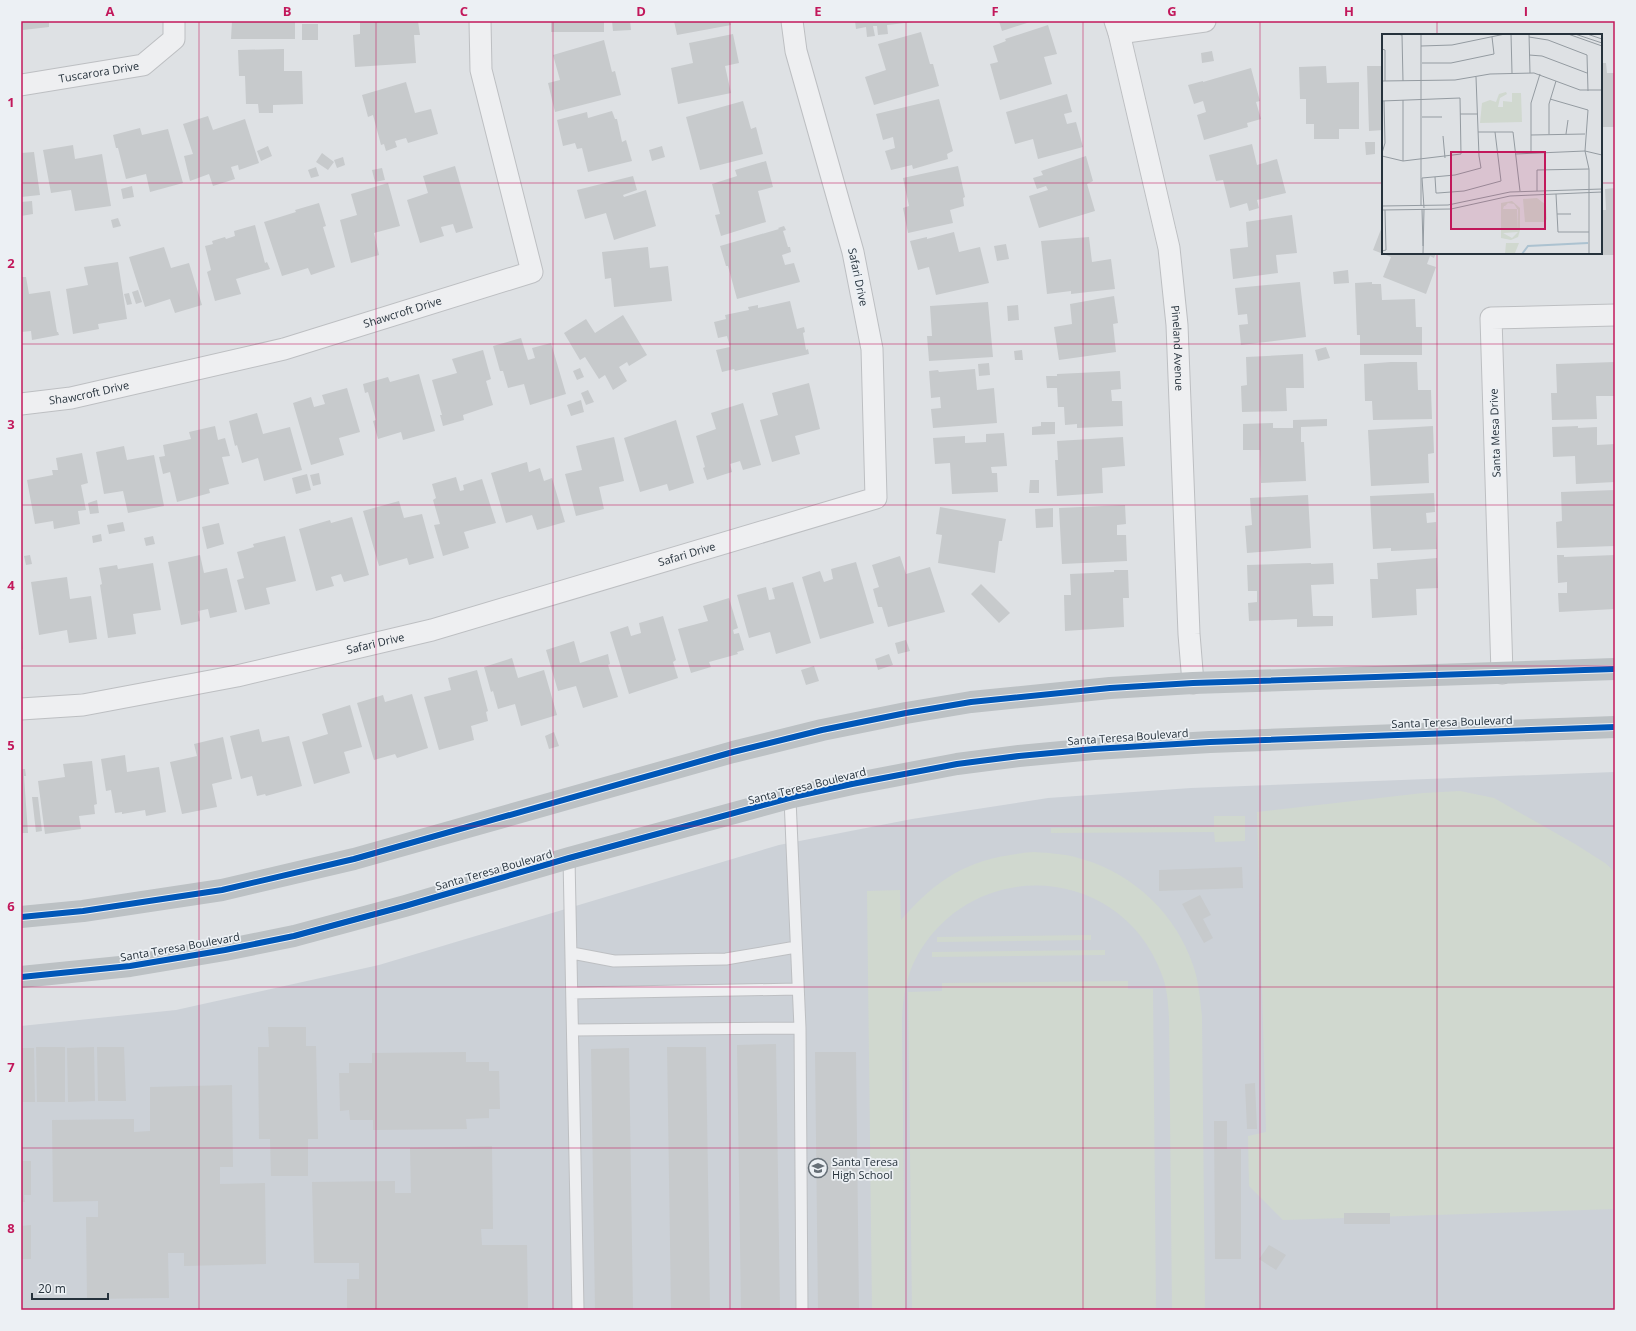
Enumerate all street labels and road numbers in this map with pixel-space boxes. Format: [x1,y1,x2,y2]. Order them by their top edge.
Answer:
street label: Tuscarora Drive [58,58,140,86]
street label: Safari Drive [845,246,872,307]
street label: Shawcroft Drive [361,293,443,331]
street label: Pineland Avenue [1168,305,1188,391]
street label: Shawcroft Drive [48,377,130,408]
street label: Santa Mesa Drive [1485,388,1504,478]
street label: Safari Drive [656,538,717,569]
street label: Safari Drive [345,629,406,657]
street label: Santa Teresa Boulevard [1391,712,1513,731]
street label: Santa Teresa Boulevard [1067,725,1189,748]
street label: Santa Teresa Boulevard [746,764,867,807]
street label: Santa Teresa Boulevard [434,846,554,893]
street label: Santa Teresa Boulevard [119,929,241,964]

